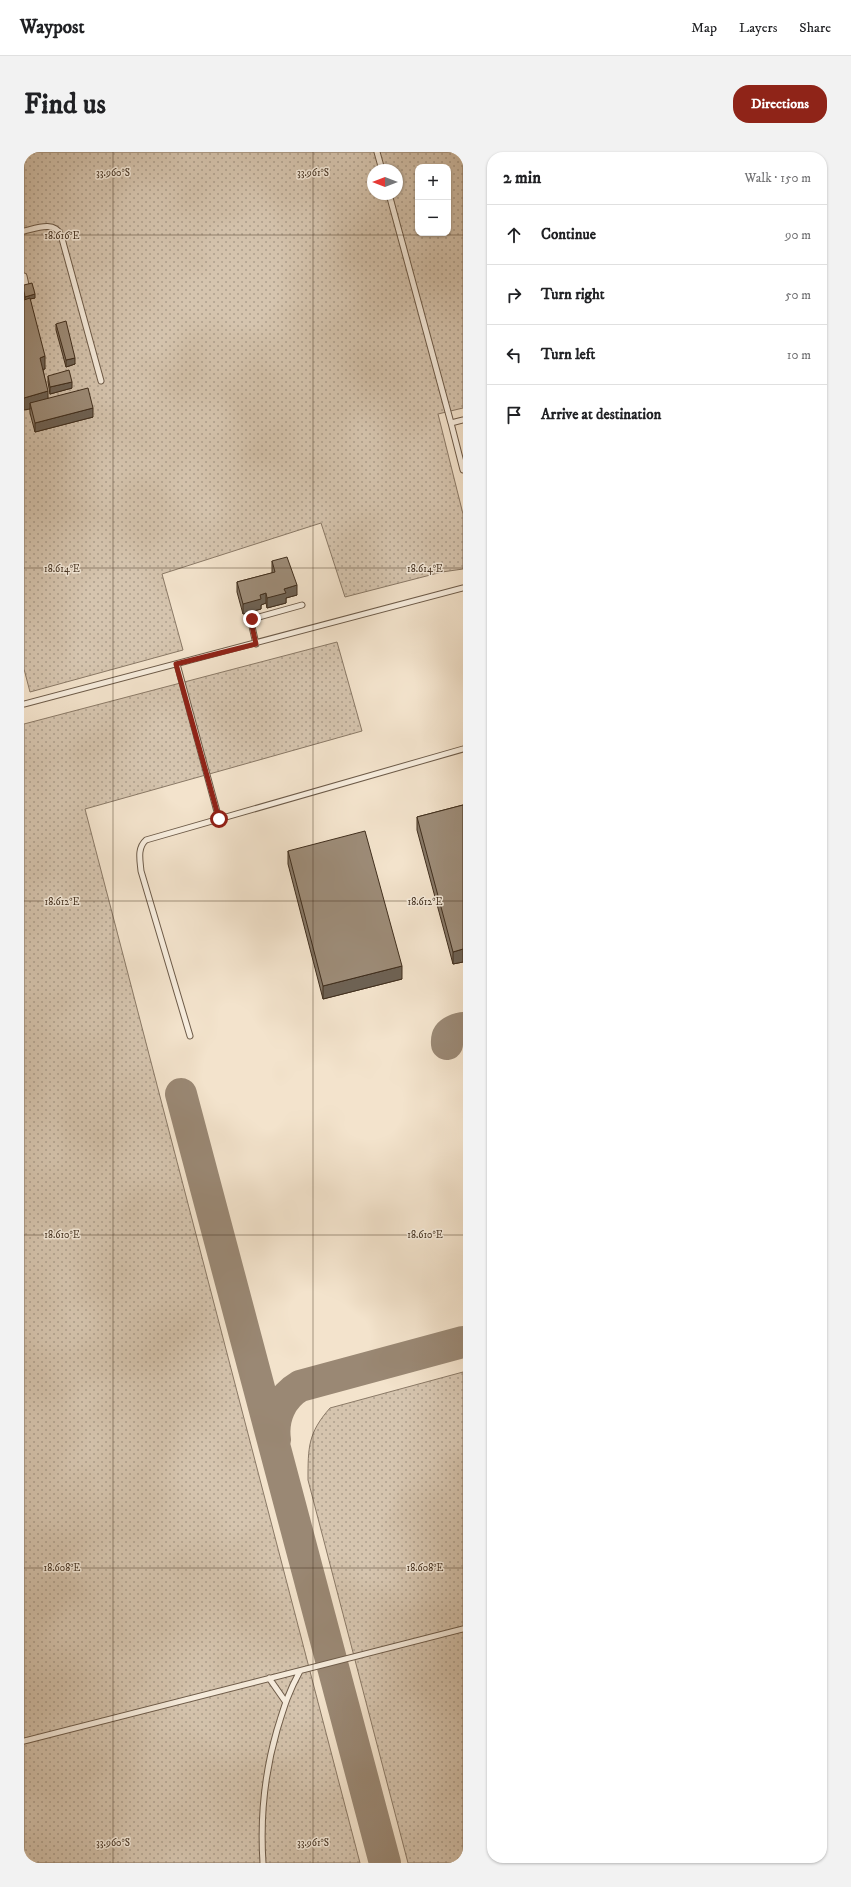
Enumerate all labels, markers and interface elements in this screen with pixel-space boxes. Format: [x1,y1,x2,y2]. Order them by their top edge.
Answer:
text: Waypost [20,16,84,39]
text: Map [691,19,717,37]
text: Layers [739,19,777,37]
text: Share [799,19,831,37]
button: Directions [733,85,827,123]
text: Find us [24,87,106,122]
north arrow [367,164,403,200]
map controls [415,164,451,236]
button: + [415,164,451,200]
text: 33.960°S [96,167,130,179]
text: 33.961°S [297,167,329,179]
text: 2 min [503,167,541,189]
text: Walk · 150 m [745,170,811,186]
button: − [415,200,451,236]
icon: ahead [503,224,525,246]
text: Continue [541,225,596,244]
text: 90 m [785,227,811,243]
text: 18.616°E [44,230,80,242]
icon: right [503,284,525,306]
text: Turn right [541,285,604,304]
text: 50 m [785,287,811,303]
icon: left [503,344,525,366]
text: Turn left [541,345,595,364]
text: 10 m [787,347,811,363]
icon: arrive [503,404,525,426]
text: Arrive at destination [541,405,661,424]
text: 18.614°E [44,563,80,575]
text: 18.614°E [407,563,443,575]
route end [243,610,261,628]
route start [210,810,228,828]
text: 18.612°E [44,896,80,908]
text: 18.612°E [407,896,443,908]
text: 18.610°E [44,1229,80,1241]
text: 18.610°E [407,1229,443,1241]
text: 18.608°E [44,1562,80,1574]
text: 18.608°E [407,1562,443,1574]
text: 33.960°S [96,1837,130,1849]
text: 33.961°S [297,1837,329,1849]

